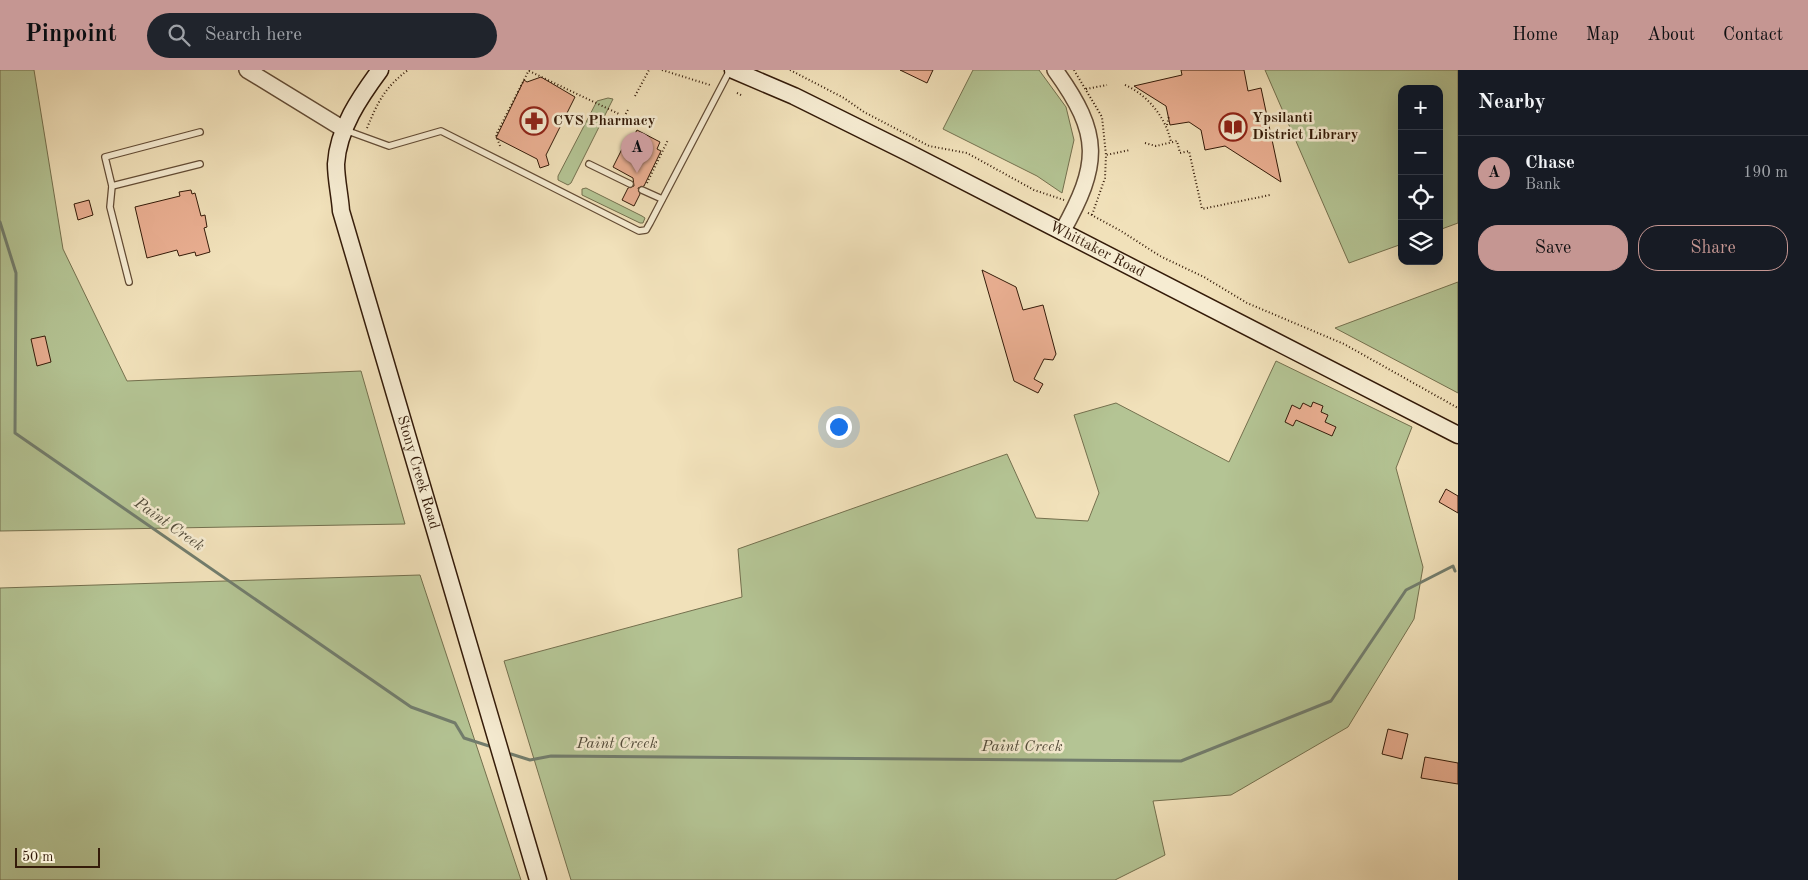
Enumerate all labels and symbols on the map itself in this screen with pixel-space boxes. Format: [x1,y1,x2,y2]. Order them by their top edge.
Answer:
pharmacy icon: CVS Pharmacy [519,106,549,136]
place label: Ypsilanti District Library [1252,111,1359,143]
library icon: Ypsilanti District Library [1218,112,1248,142]
place label: CVS Pharmacy [553,114,656,129]
pin: A [621,132,653,173]
street label: Whittaker Road [1047,219,1147,280]
street label: Stony Creek Road [394,414,442,531]
your location [826,414,852,440]
water label: Paint Creek [130,495,207,555]
water label: Paint Creek [576,736,658,752]
water label: Paint Creek [981,739,1063,755]
scale bar [15,845,100,868]

